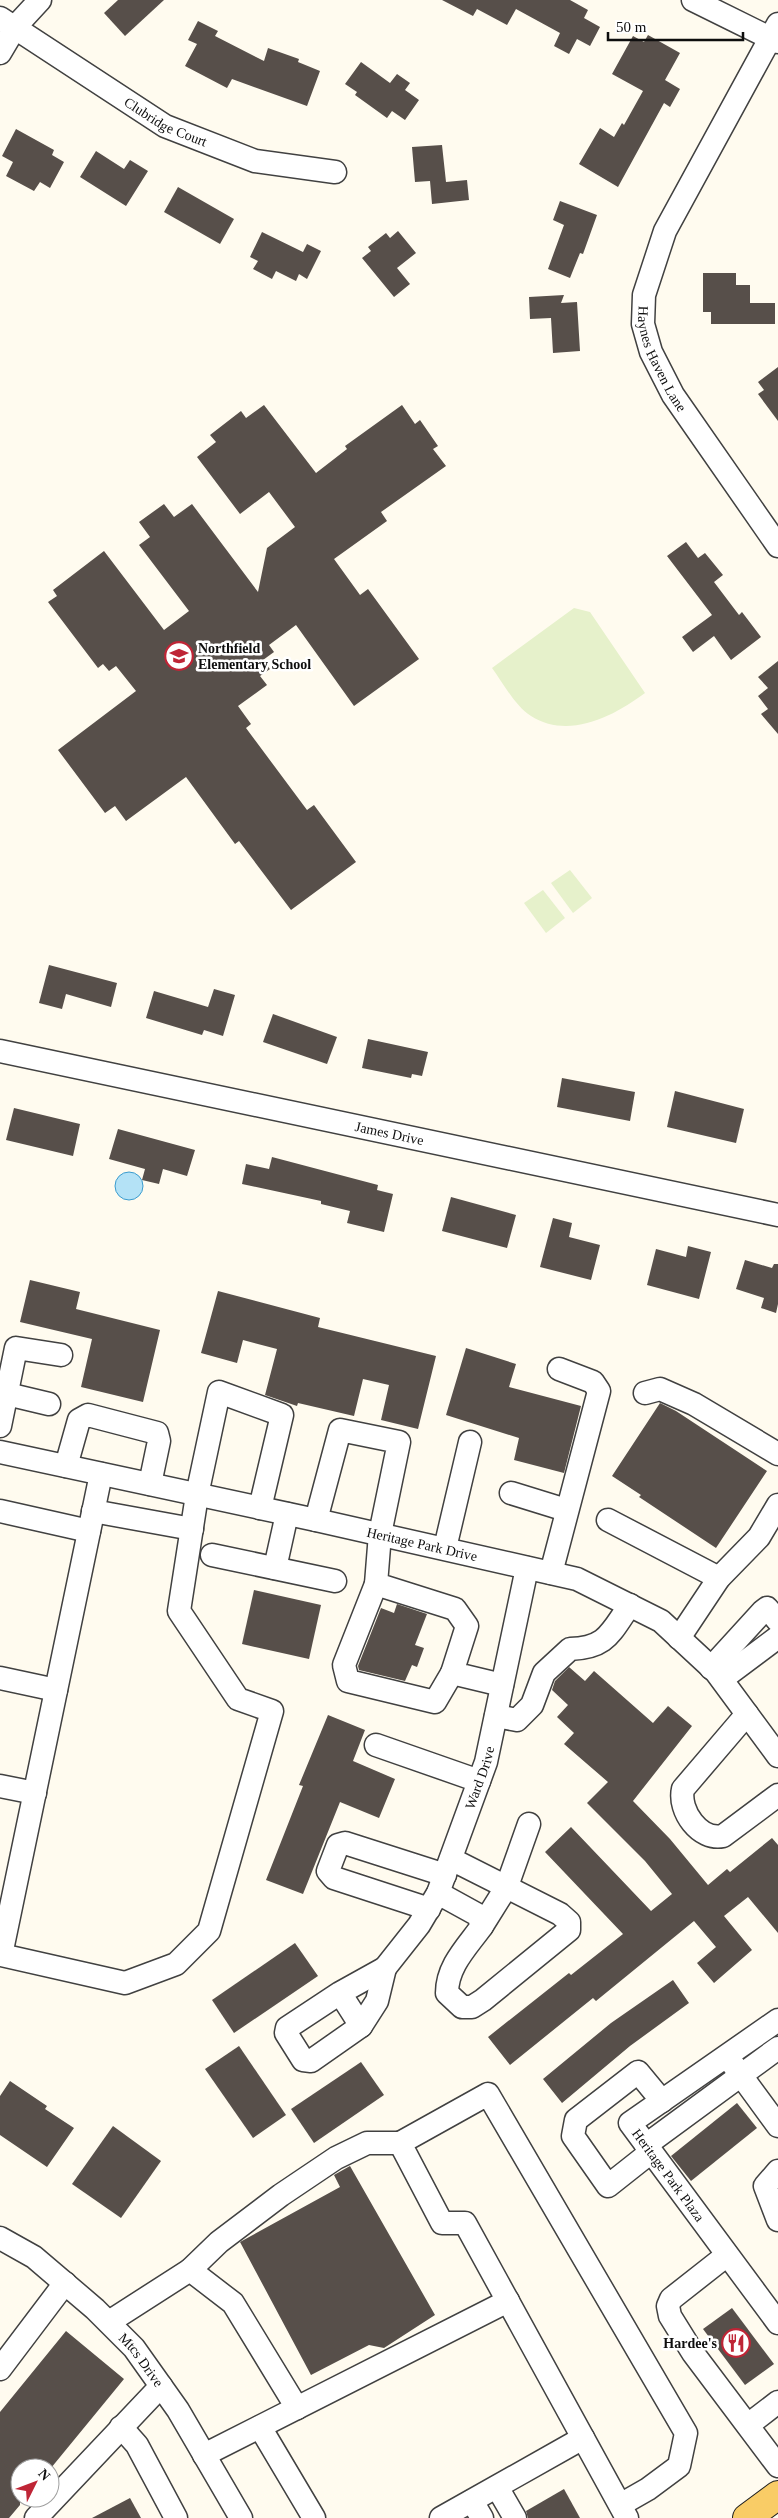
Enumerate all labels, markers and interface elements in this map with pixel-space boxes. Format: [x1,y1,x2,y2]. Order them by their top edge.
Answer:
scale bar [608,10,743,42]
text: 50 m [616,19,647,35]
street label: Clubridge Court [121,94,209,150]
street label: Haynes Haven Lane [635,306,689,414]
school or university icon: Northfield Elementary School [164,641,194,671]
place label: Northfield Elementary School [198,641,311,672]
street label: James Drive [354,1119,425,1148]
street label: Heritage Park Drive [365,1525,479,1564]
street label: Ward Drive [462,1745,497,1811]
street label: Heritage Park Plaza [629,2126,708,2225]
restaurant icon: Hardee's [721,2328,751,2358]
street label: Mtcs Drive [116,2330,166,2390]
place label: Hardee's [663,2336,718,2351]
north arrow [10,2458,60,2508]
text: N [35,2466,53,2483]

